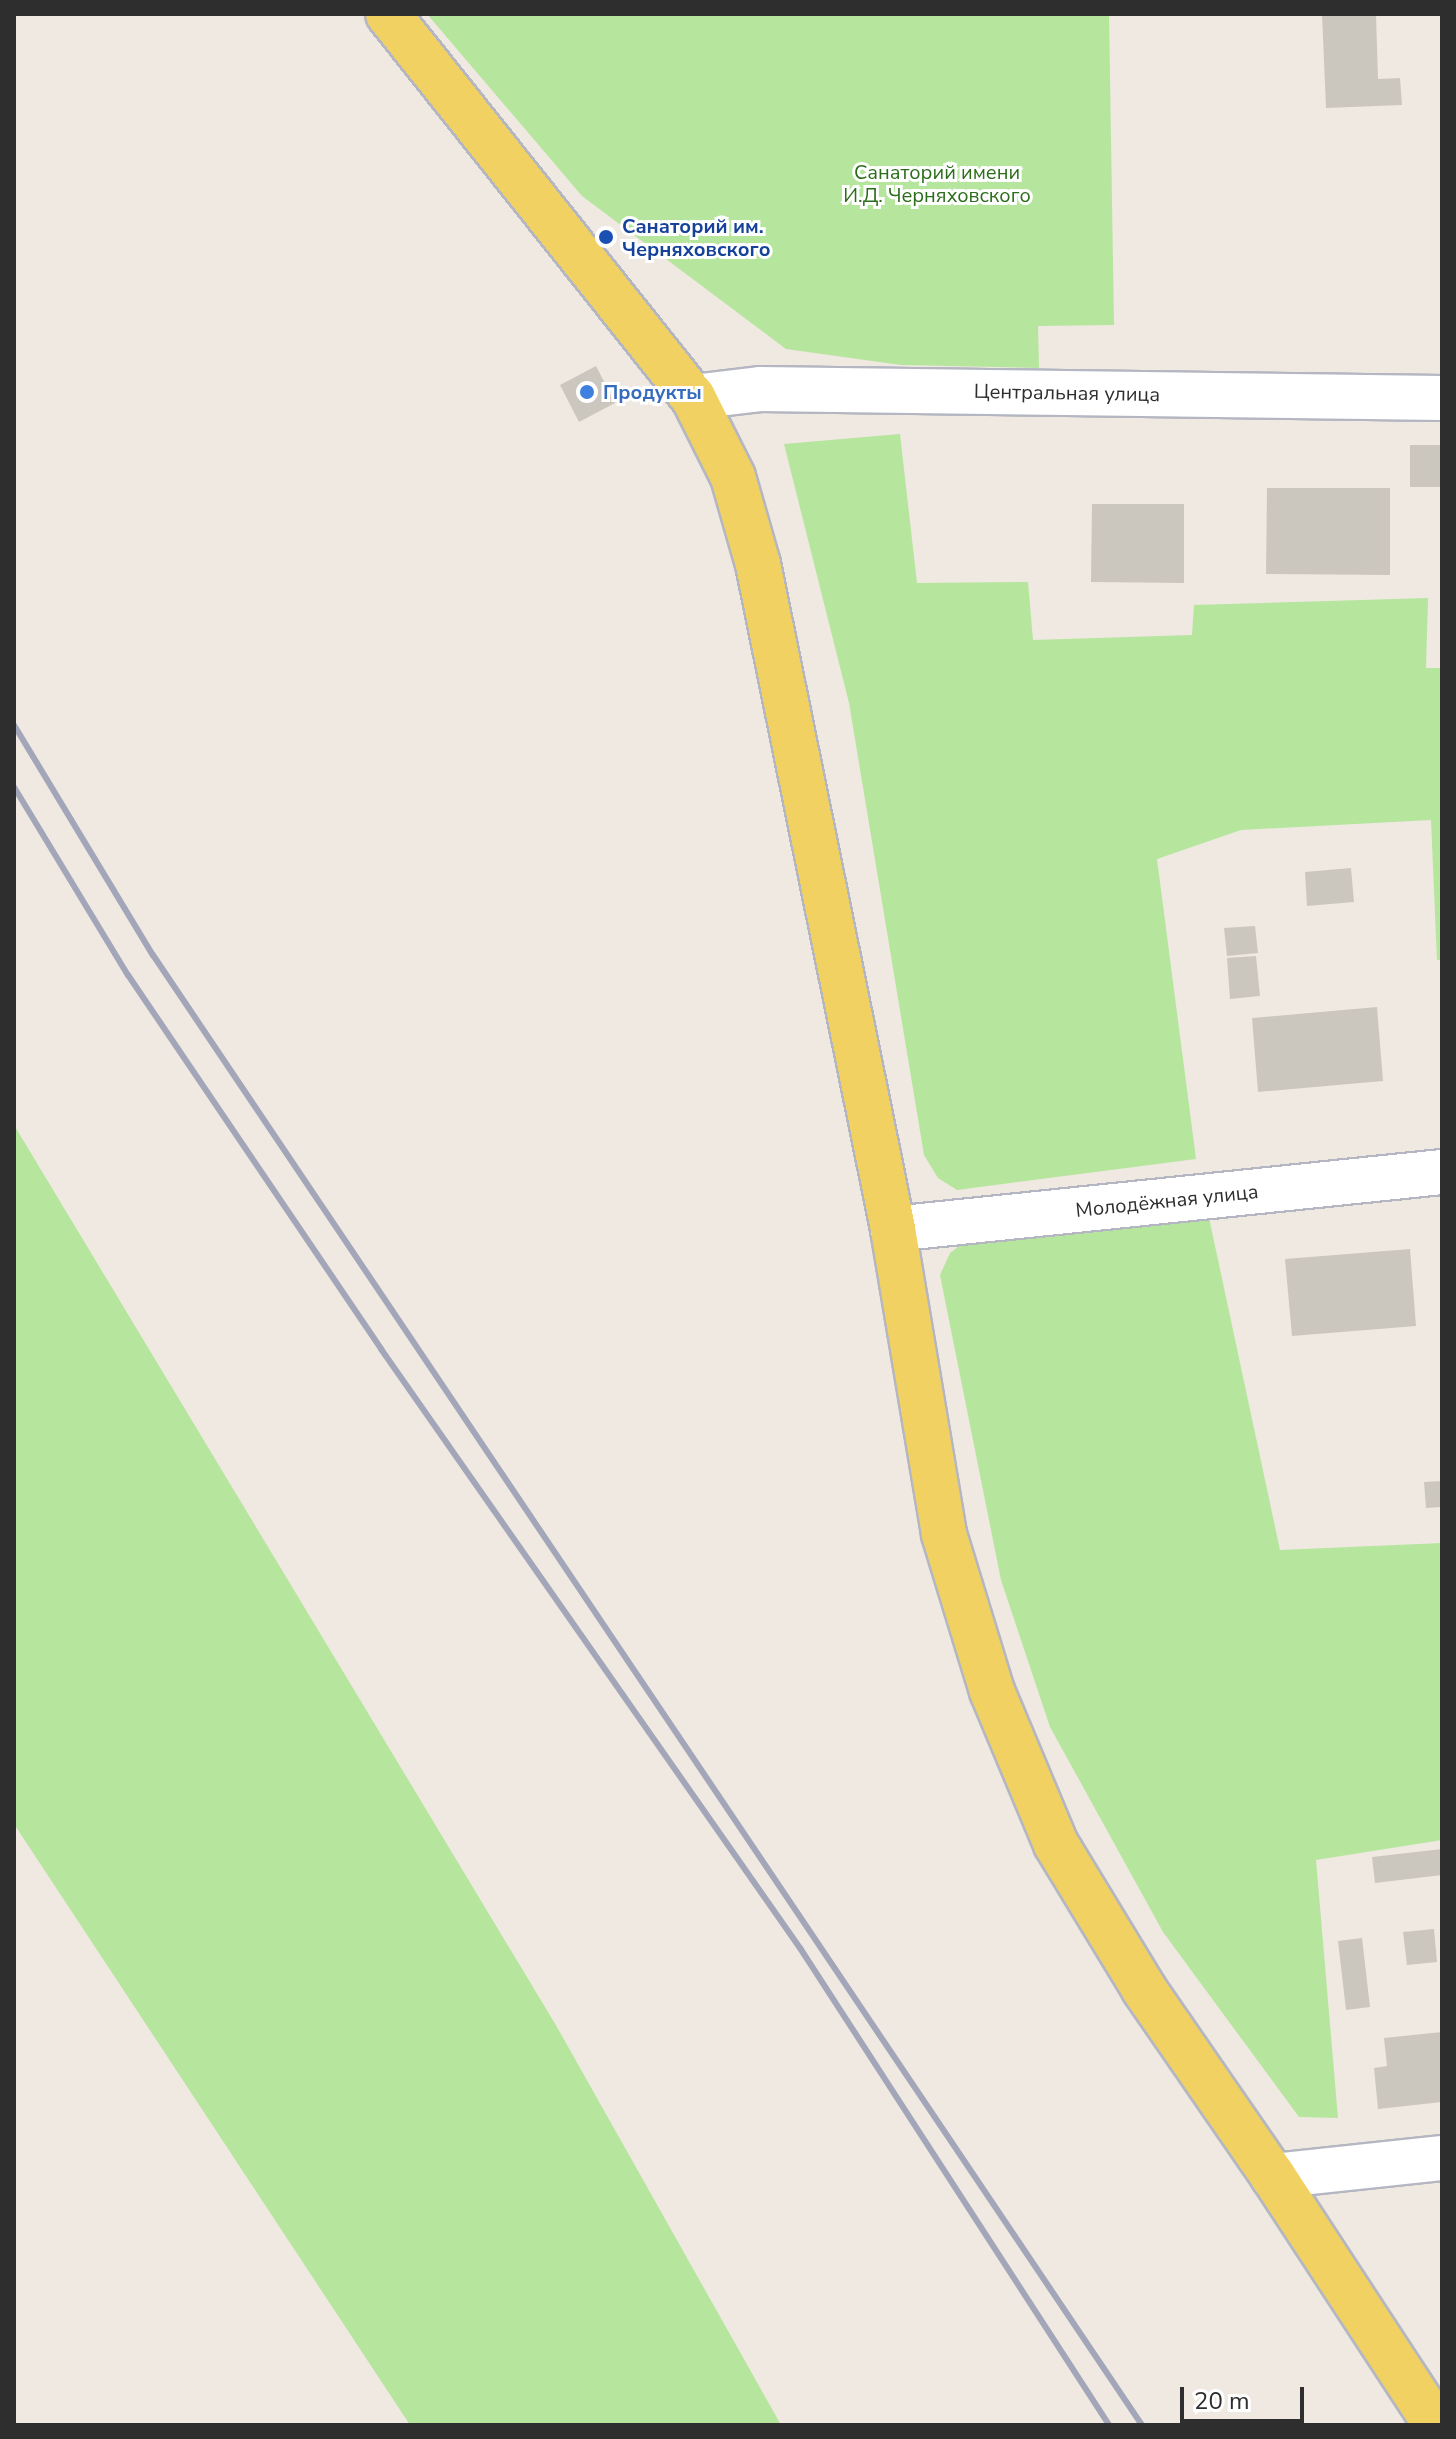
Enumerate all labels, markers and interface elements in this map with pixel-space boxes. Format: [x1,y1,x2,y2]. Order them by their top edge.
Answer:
park label: Санаторий имени И.Д. Черняховского [843,161,1031,208]
place label: Санаторий им. Черняховского [622,214,771,261]
marker: Санаторий им. Черняховского [597,228,615,246]
street label: Центральная улица [974,379,1160,407]
place label: Продукты [603,380,702,404]
marker: Продукты [578,383,596,401]
street label: Молодёжная улица [1074,1179,1260,1223]
scale bar [1184,2371,1308,2421]
text: 20 m [1194,2385,1250,2417]

